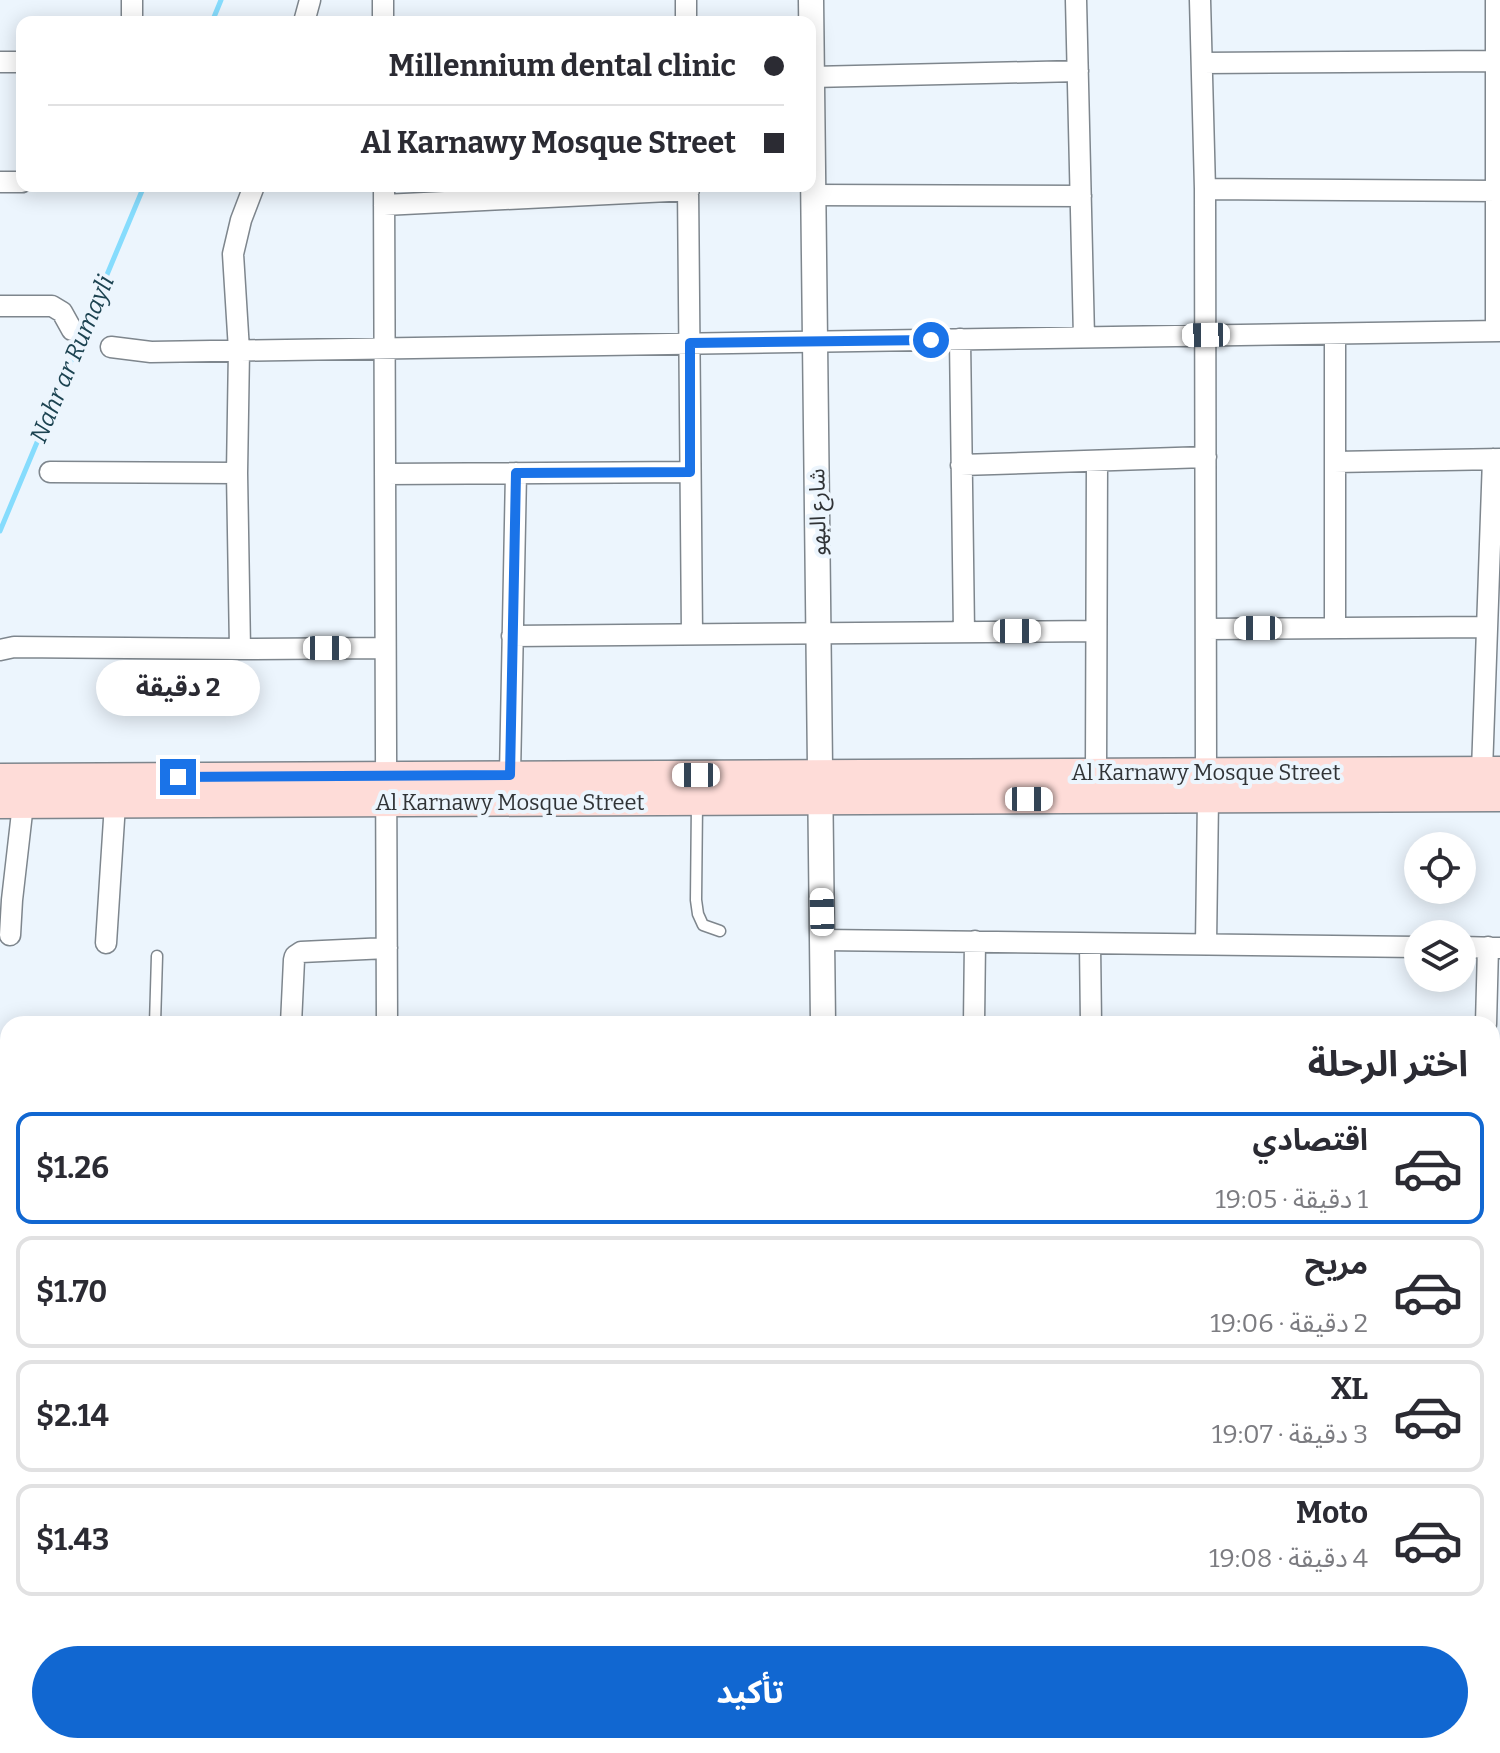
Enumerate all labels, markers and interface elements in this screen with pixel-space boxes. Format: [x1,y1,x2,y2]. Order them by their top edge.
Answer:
text: Millennium dental clinic [389,48,736,84]
text: Al Karnawy Mosque Street [361,125,736,161]
water label: Nahr ar Rumayli [24,271,120,447]
route start [913,322,949,358]
car [1182,323,1230,347]
street label: شارع البهو [803,468,835,556]
car [1234,616,1282,640]
car [993,619,1041,643]
car [303,636,351,660]
callout: 2 دقيقة [96,661,260,717]
text: 2 دقيقة [136,672,220,703]
route end [160,759,196,795]
street label: Al Karnawy Mosque Street [1072,759,1341,786]
car [672,763,720,787]
car [1005,787,1053,811]
street label: Al Karnawy Mosque Street [376,789,645,816]
map controls [1404,832,1476,992]
button: locate [1404,832,1476,904]
car [810,888,834,936]
button: layers [1404,920,1476,992]
text: اختر الرحلة [1308,1042,1468,1086]
text: اقتصادي [1253,1122,1368,1158]
icon: car [1392,1132,1464,1204]
text: $1.26 [36,1150,109,1186]
text: 1 دقيقة · 19:05 [1215,1184,1368,1215]
text: مريح [1305,1246,1368,1282]
icon: car [1392,1256,1464,1328]
text: $1.70 [36,1274,107,1310]
text: 2 دقيقة · 19:06 [1210,1308,1368,1339]
text: XL [1331,1371,1368,1407]
icon: car [1392,1380,1464,1452]
text: $2.14 [36,1398,109,1434]
text: 3 دقيقة · 19:07 [1212,1419,1368,1450]
text: Moto [1296,1495,1368,1531]
icon: car [1392,1504,1464,1576]
text: $1.43 [36,1522,109,1558]
text: 4 دقيقة · 19:08 [1209,1543,1368,1574]
button: تأكيد [32,1646,1468,1738]

